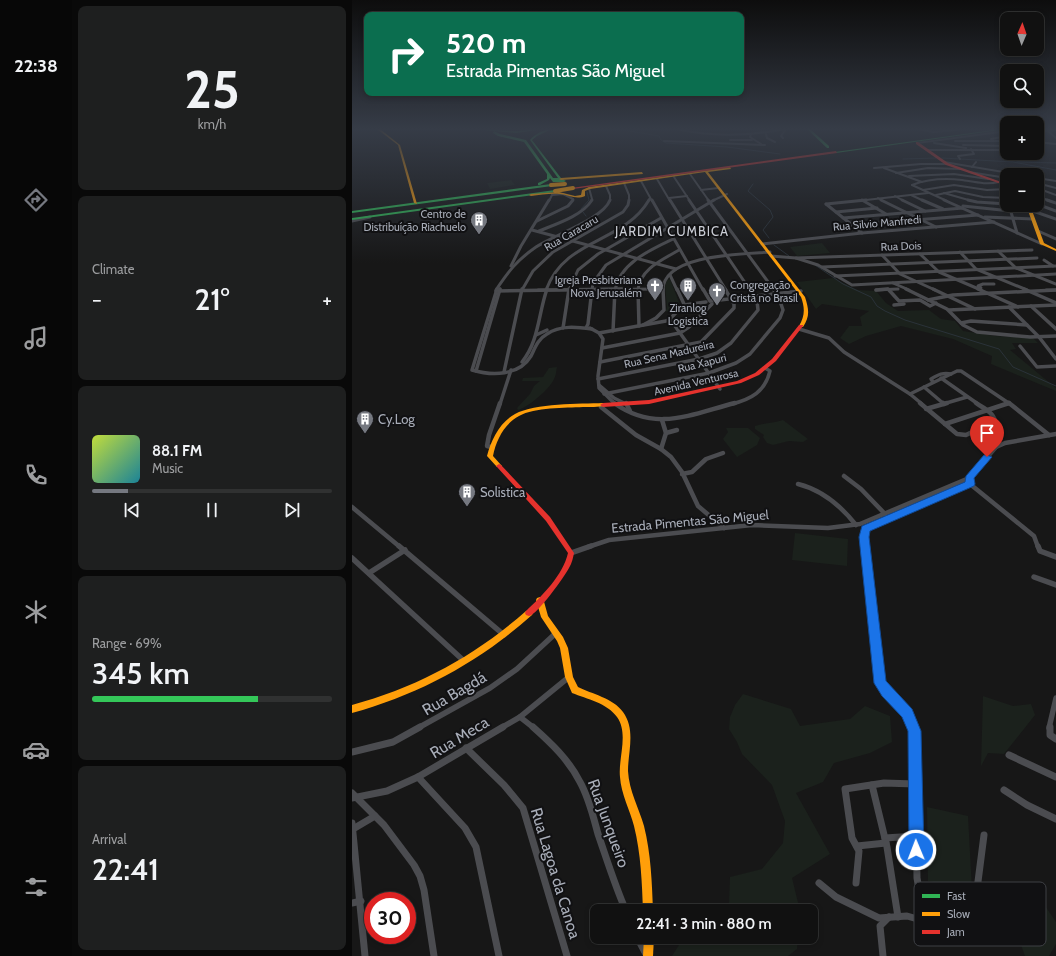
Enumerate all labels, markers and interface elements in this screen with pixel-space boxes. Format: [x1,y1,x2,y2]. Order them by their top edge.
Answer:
north arrow [1000,12,1044,56]
map controls [1000,12,1044,212]
text: 520 m [446,26,526,60]
icon: right [380,28,432,80]
text: 22:38 [14,55,58,77]
text: 25 [184,58,240,121]
text: Estrada Pimentas São Miguel [446,60,665,82]
button: search [1000,64,1044,108]
text: km/h [198,116,226,132]
button: + [1000,116,1044,160]
button: − [1000,168,1044,212]
icon: directions [22,186,50,214]
place label: Centro de Distribuíção Riachuelo [364,207,466,234]
building icon: Centro de Distribuíção Riachuelo [469,210,489,235]
street label: Rua Caracaru [541,212,601,254]
street label: Rua Silvio Manfredi [832,212,922,234]
district label: JARDIM CUMBICA [614,223,729,239]
street label: Rua Dois [880,238,922,254]
text: Climate [92,261,134,277]
place label: Igreja Presbiteriana Nova Jerusalém [555,273,643,300]
church icon: Igreja Presbiteriana Nova Jerusalém [645,276,665,301]
building icon: Ziranlog Logistica [678,276,698,301]
place label: Congregação Cristã no Brasil [730,278,798,305]
text: 21° [194,281,230,318]
church icon: Congregação Cristã no Brasil [707,281,727,306]
text: − [92,286,102,313]
text: + [322,286,332,313]
place label: Ziranlog Logistica [668,301,709,328]
icon: music [22,324,50,352]
street label: Rua Sena Madureira [623,337,716,371]
street label: Rua Xapuri [676,350,728,376]
street label: Avenida Venturosa [652,365,740,399]
building icon: Cy.Log [355,409,375,434]
place label: Cy.Log [378,411,415,427]
pin [970,416,1004,457]
icon: arrive [976,422,998,444]
text: 88.1 FM [152,442,202,460]
text: Music [152,460,183,476]
icon: phone [22,461,50,489]
building icon: Solistica [457,482,477,507]
place label: Solistica [480,484,526,500]
icon: previous [121,499,143,521]
icon: pause [201,499,223,521]
icon: next [281,499,303,521]
street label: Estrada Pimentas São Miguel [611,506,769,536]
icon: climate [22,598,50,626]
text: Range · 69% [92,635,162,651]
text: 345 km [92,655,190,692]
street label: Rua Bagdá [419,667,490,719]
street label: Rua Meca [426,712,492,762]
icon: car [22,736,50,764]
street label: Rua Junqueiro [584,776,633,870]
street label: Rua Lagoa da Canoa [527,805,585,941]
position arrow [895,829,937,871]
text: Arrival [92,831,127,847]
text: 22:41 [92,851,159,888]
icon: filters [22,873,50,901]
legend [914,882,1046,946]
text: Fast [947,889,966,903]
speed limit sign: 30 [364,892,416,944]
text: Slow [947,907,970,921]
text: 22:41 · 3 min · 880 m [636,915,772,933]
text: Jam [946,925,965,939]

